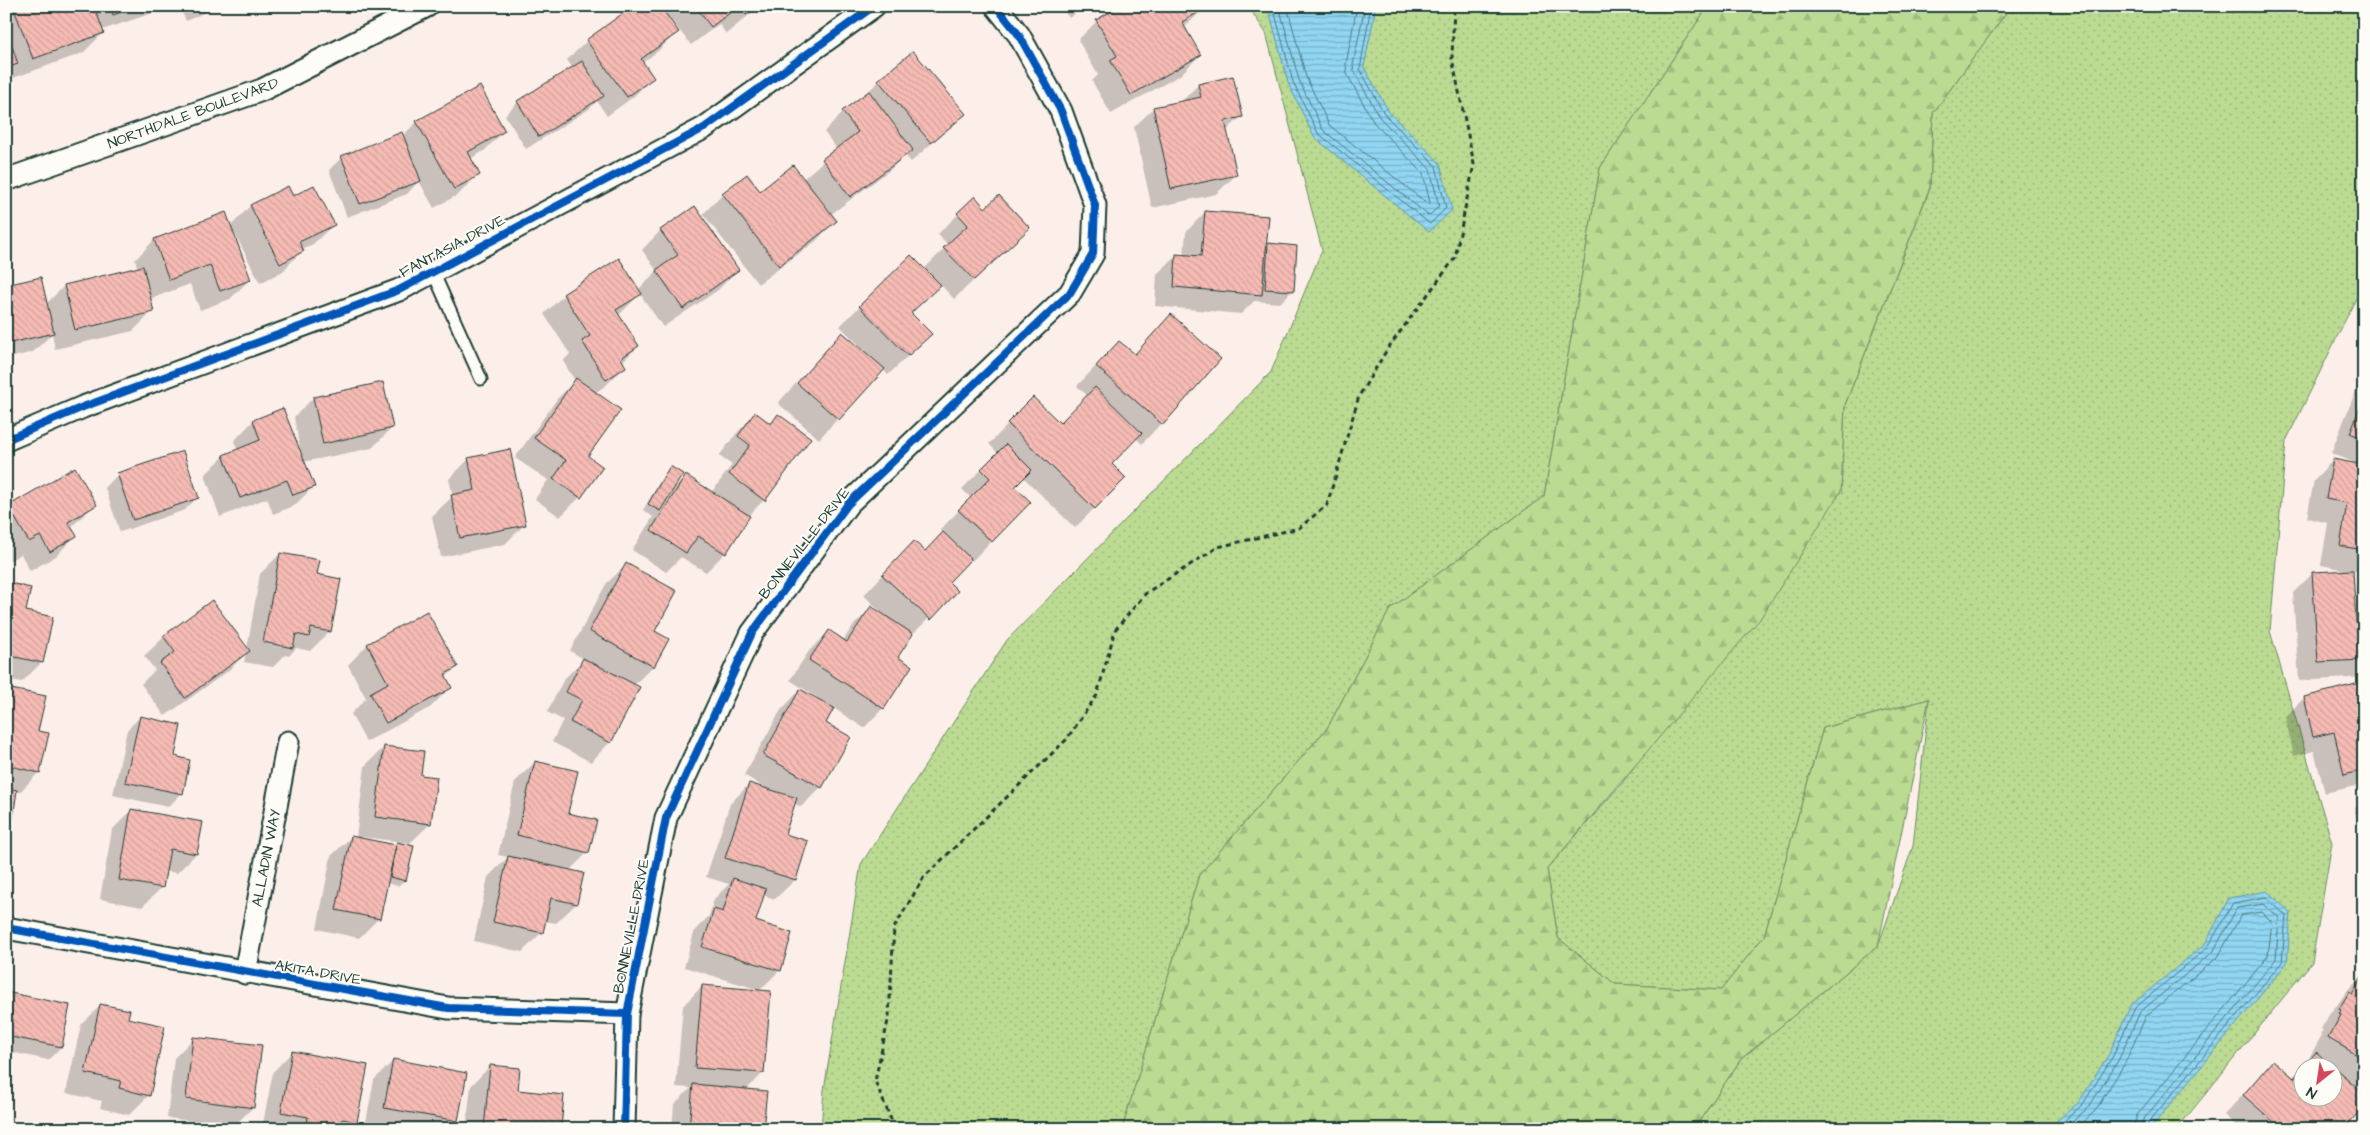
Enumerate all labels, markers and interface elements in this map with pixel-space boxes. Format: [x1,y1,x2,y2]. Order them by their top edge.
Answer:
street label: NORTHDALE BOULEVARD [105,73,282,154]
street label: FANTASIA DRIVE [396,210,509,283]
street label: BONNEVILLE DRIVE [754,483,855,604]
street label: ALLADIN WAY [247,807,286,909]
street label: BONNEVILLE DRIVE [608,857,655,995]
street label: AKITA DRIVE [273,955,363,990]
north arrow [2292,1058,2342,1108]
text: N [2303,1081,2321,1103]

